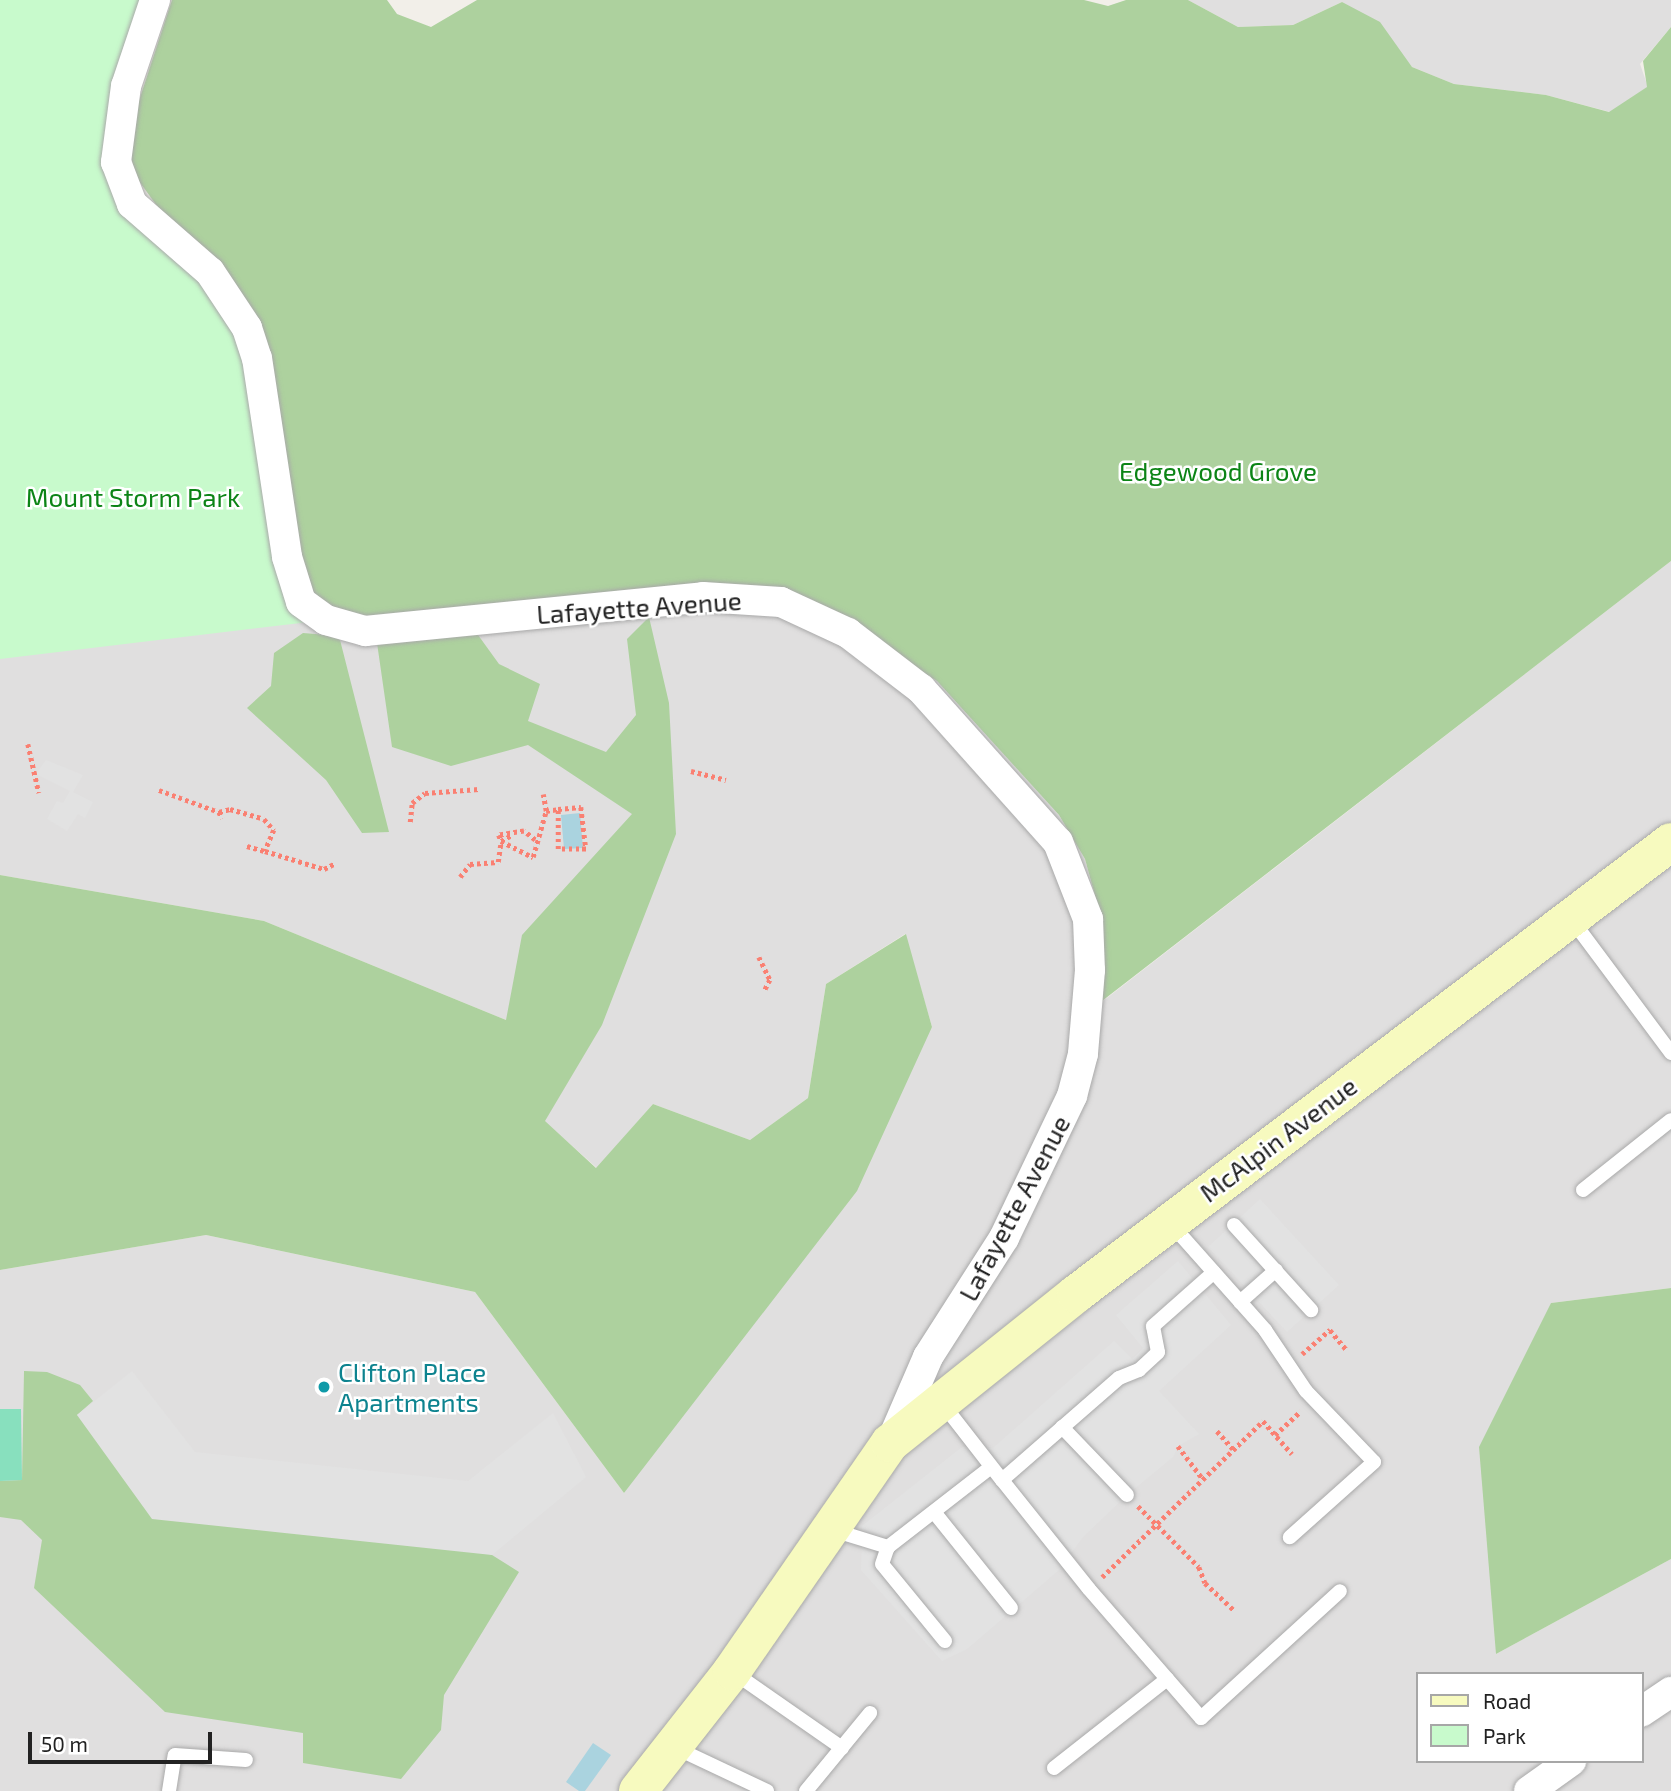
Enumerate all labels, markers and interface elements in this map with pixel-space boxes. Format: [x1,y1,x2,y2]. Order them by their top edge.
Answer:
park label: Edgewood Grove [1119,455,1317,487]
park label: Mount Storm Park [26,481,240,513]
street label: Lafayette Avenue [535,584,743,630]
street label: McAlpin Avenue [1193,1070,1363,1208]
street label: Lafayette Avenue [952,1110,1076,1306]
place label: Clifton Place Apartments [338,1356,486,1418]
marker: Clifton Place Apartments [316,1379,332,1395]
legend [1416,1672,1643,1763]
text: Road [1483,1688,1531,1713]
scale bar [32,1718,215,1762]
text: Park [1483,1723,1526,1748]
text: 50 m [41,1731,88,1756]

